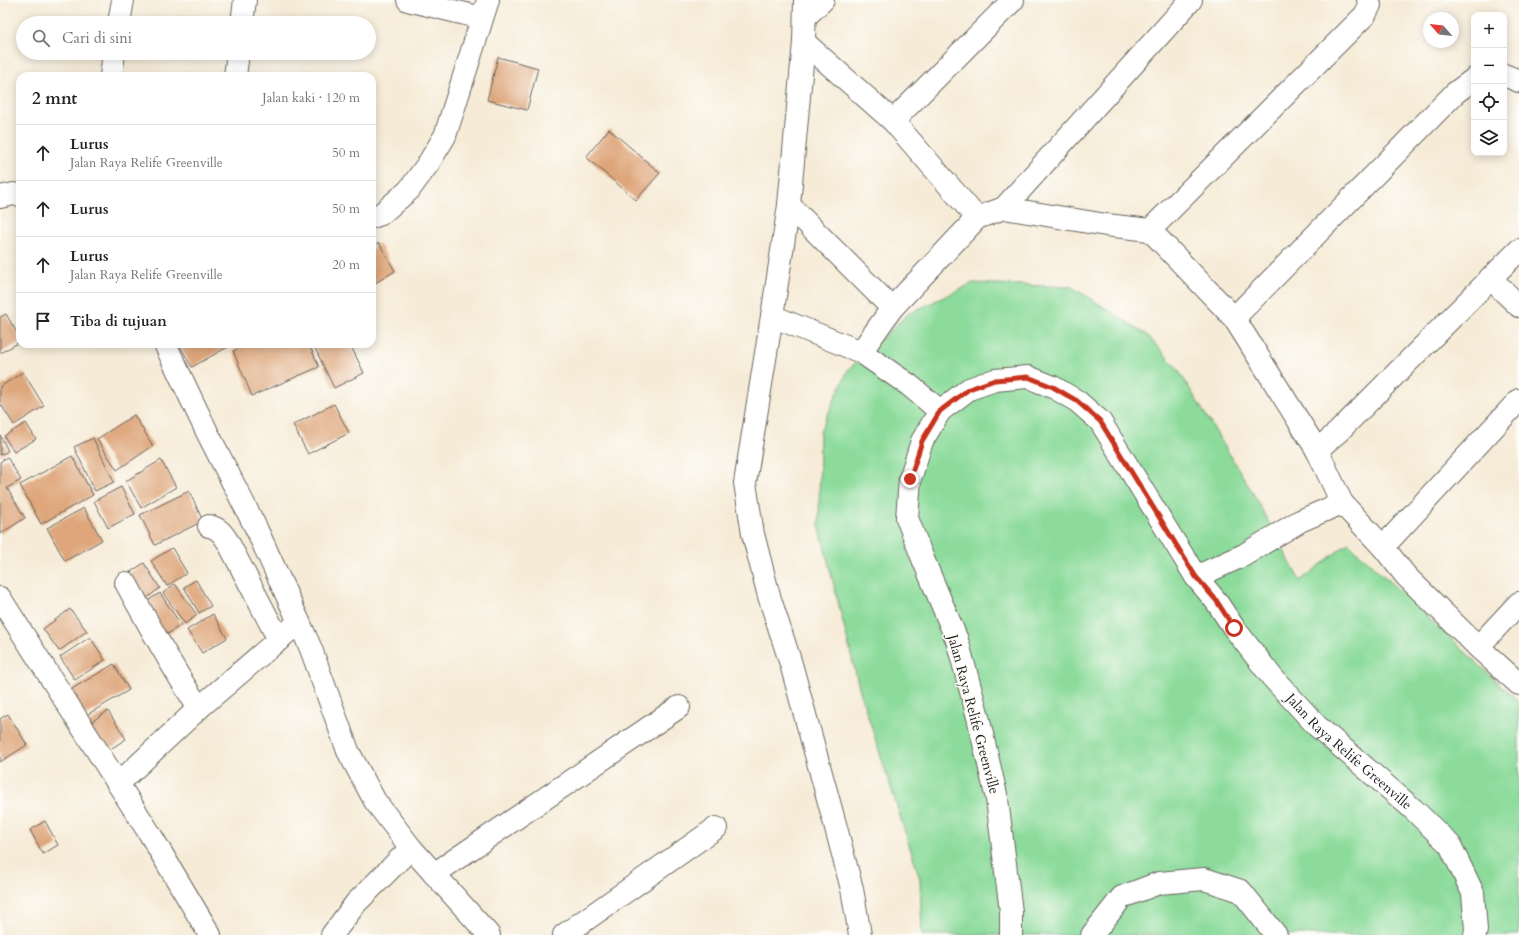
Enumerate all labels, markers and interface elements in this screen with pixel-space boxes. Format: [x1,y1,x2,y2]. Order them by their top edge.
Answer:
north arrow [1423,12,1459,48]
map controls [1471,12,1507,156]
button: + [1471,12,1507,48]
search box [16,16,376,60]
icon: search [30,27,52,49]
text: Cari di sini [62,28,132,48]
button: − [1471,48,1507,84]
button: locate [1471,84,1507,120]
text: 2 mnt [32,87,77,110]
text: Jalan kaki · 120 m [262,89,360,107]
button: layers [1471,120,1507,156]
text: Lurus [70,134,109,154]
icon: ahead [32,142,54,164]
text: 50 m [332,144,360,162]
text: Jalan Raya Relife Greenville [70,154,223,172]
icon: ahead [32,198,54,220]
text: Lurus [70,199,109,219]
text: 50 m [332,200,360,218]
text: Lurus [70,246,109,266]
icon: ahead [32,254,54,276]
text: 20 m [332,256,360,274]
text: Jalan Raya Relife Greenville [70,266,223,284]
icon: arrive [32,310,54,332]
text: Tiba di tujuan [70,311,167,331]
route end [901,470,919,488]
route start [1225,619,1243,637]
street label: Jalan Raya Relife Greenville [943,630,1004,796]
street label: Jalan Raya Relife Greenville [1280,688,1416,814]

